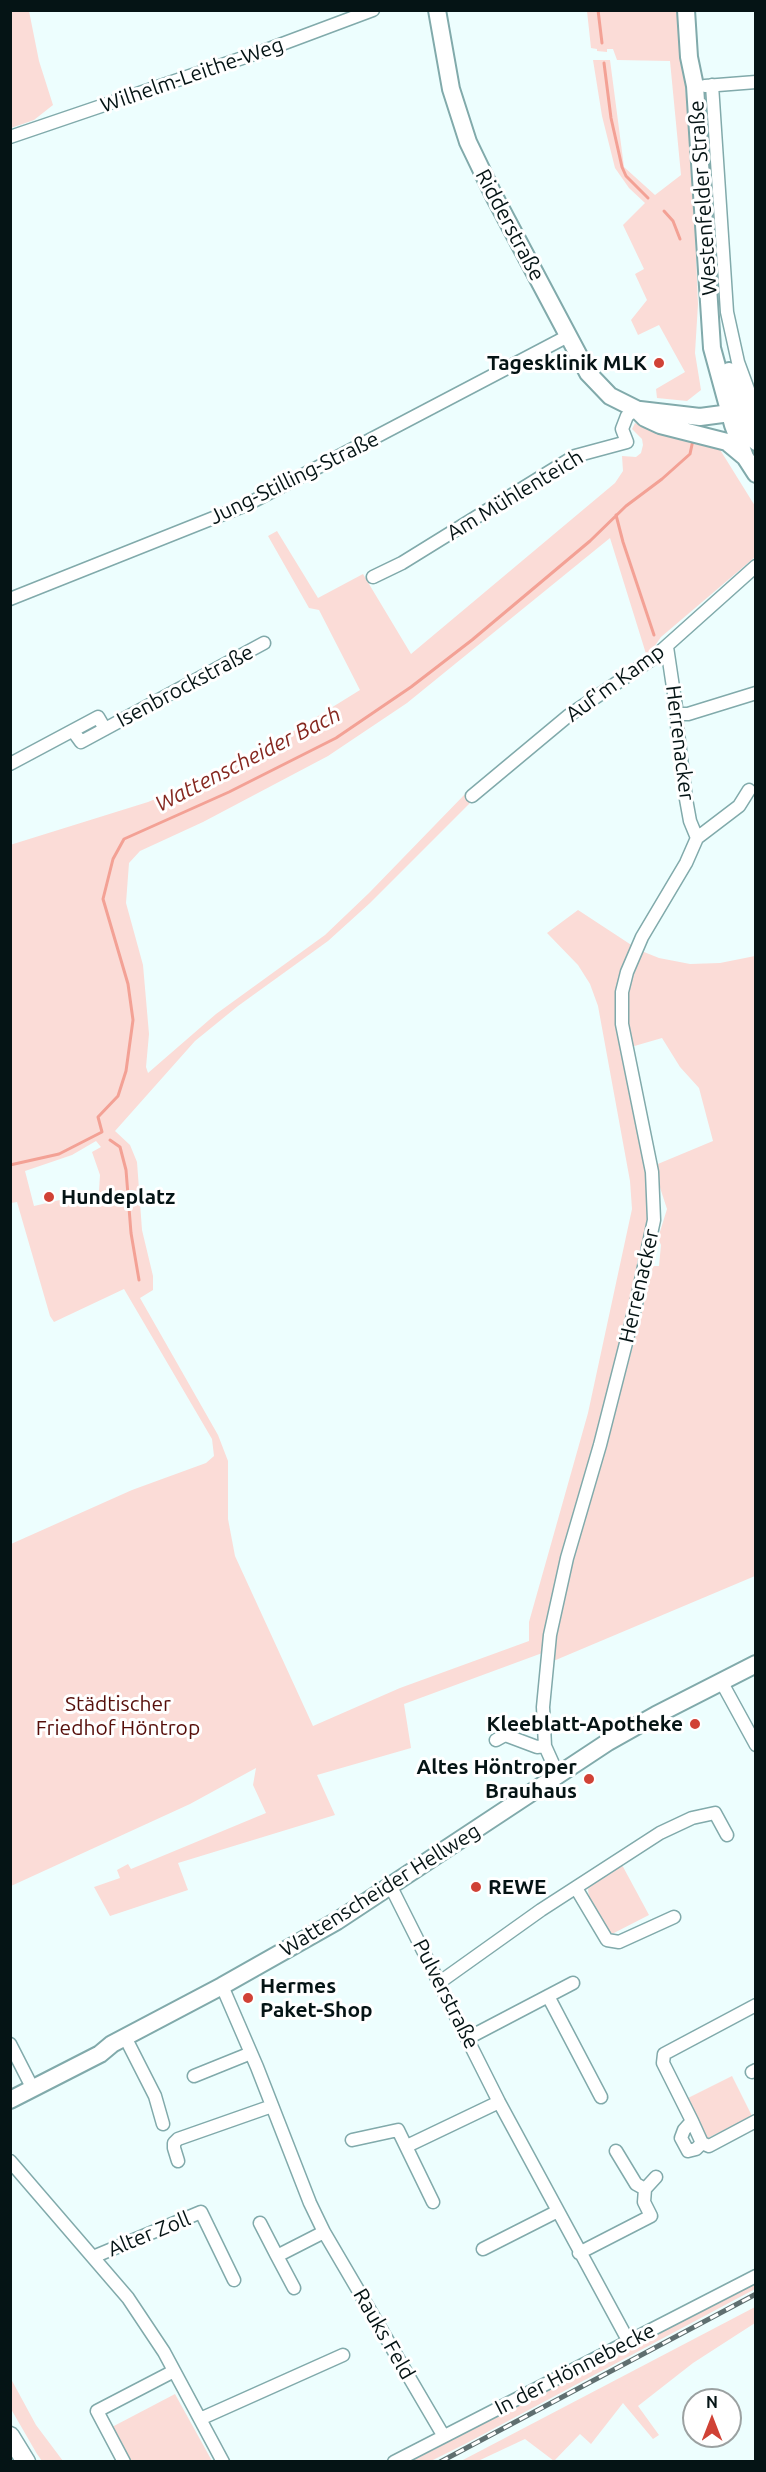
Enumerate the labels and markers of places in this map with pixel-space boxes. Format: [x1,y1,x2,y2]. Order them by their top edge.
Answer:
place label: Tagesklinik MLK [487,350,647,376]
marker: Tagesklinik MLK [652,356,666,370]
place label: Hundeplatz [61,1184,175,1210]
marker: Hundeplatz [42,1190,56,1204]
place label: Kleeblatt-Apotheke [487,1711,683,1737]
marker: Kleeblatt-Apotheke [688,1717,702,1731]
place label: Altes Höntroper Brauhaus [417,1754,577,1804]
marker: Altes Höntroper Brauhaus [582,1772,596,1786]
place label: REWE [488,1874,547,1900]
marker: REWE [469,1880,483,1894]
place label: Hermes Paket-Shop [260,1973,373,2023]
marker: Hermes Paket-Shop [241,1991,255,2005]

